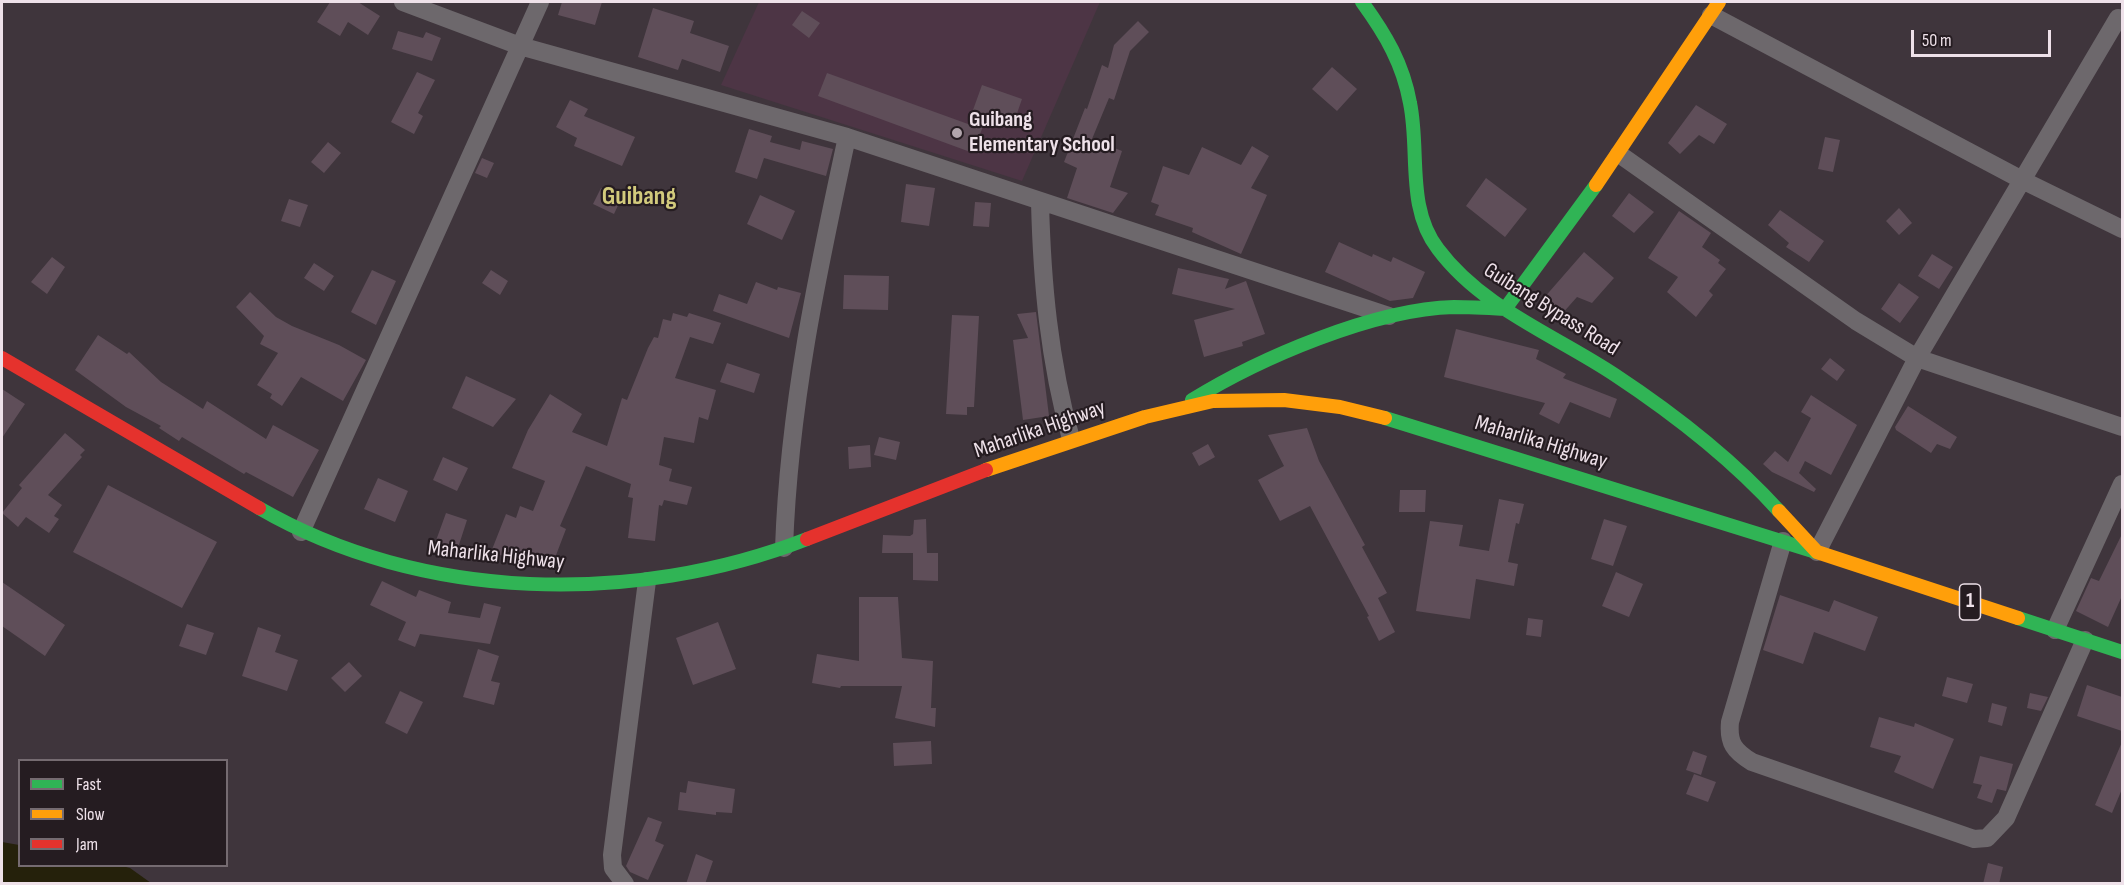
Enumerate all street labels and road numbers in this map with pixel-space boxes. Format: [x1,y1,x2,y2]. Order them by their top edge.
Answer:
street label: Guibang Bypass Road [1478,258,1624,362]
street label: Maharlika Highway [971,395,1109,465]
street label: Maharlika Highway [1472,410,1610,476]
street label: Maharlika Highway [426,536,566,576]
road number: 1 [1960,584,1980,620]

